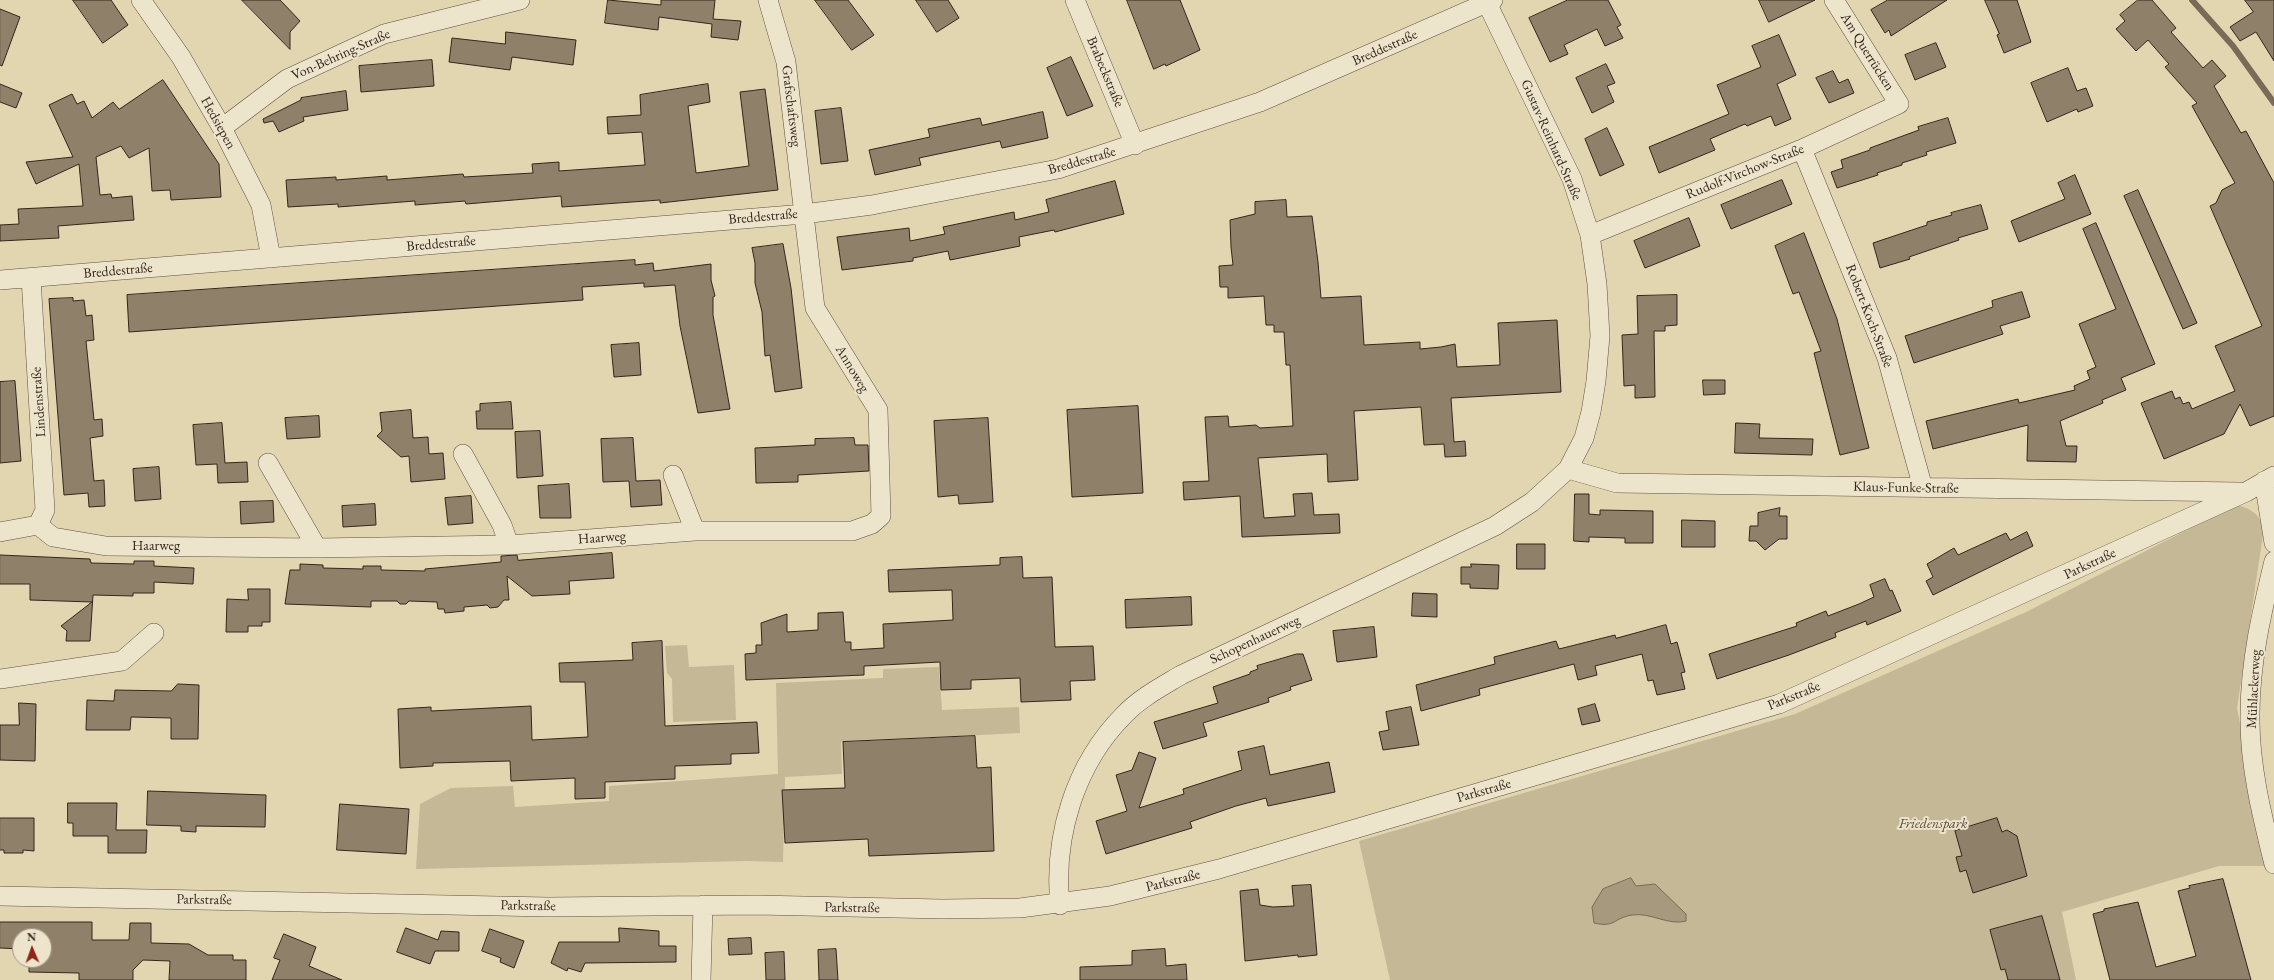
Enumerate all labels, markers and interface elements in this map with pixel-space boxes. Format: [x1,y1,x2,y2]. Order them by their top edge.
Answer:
street label: Am Querrücken [1836,10,1898,94]
street label: Von-Behring-Straße [289,26,393,84]
street label: Breddestraße [1350,26,1420,70]
street label: Brabeckstraße [1083,34,1127,110]
street label: Grafschaftsweg [778,64,804,148]
street label: Gustav-Reinhard-Straße [1517,77,1585,203]
street label: Hedsiepen [197,94,239,152]
street label: Rudolf-Virchow-Straße [1684,141,1806,203]
street label: Breddestraße [1046,143,1118,179]
street label: Breddestraße [728,206,798,228]
street label: Breddestraße [406,233,476,255]
street label: Breddestraße [83,260,153,282]
street label: Robert-Koch-Straße [1842,262,1896,370]
street label: Annoweg [831,342,873,396]
street label: Lindenstraße [28,366,50,438]
street label: Klaus-Funke-Straße [1853,479,1959,497]
street label: Haarweg [577,528,627,548]
street label: Haarweg [132,538,180,554]
street label: Parkstraße [2061,545,2119,583]
street label: Schopenhauerweg [1207,612,1303,668]
street label: Mühlackerweg [2244,649,2264,729]
street label: Parkstraße [1765,678,1823,714]
street label: Parkstraße [1455,775,1513,807]
park label: Friedenspark [1899,816,1967,832]
street label: Parkstraße [1144,866,1202,896]
street label: Parkstraße [176,891,232,909]
street label: Parkstraße [500,897,556,915]
street label: Parkstraße [824,899,880,917]
north arrow [12,928,52,968]
text: N [27,930,36,944]

